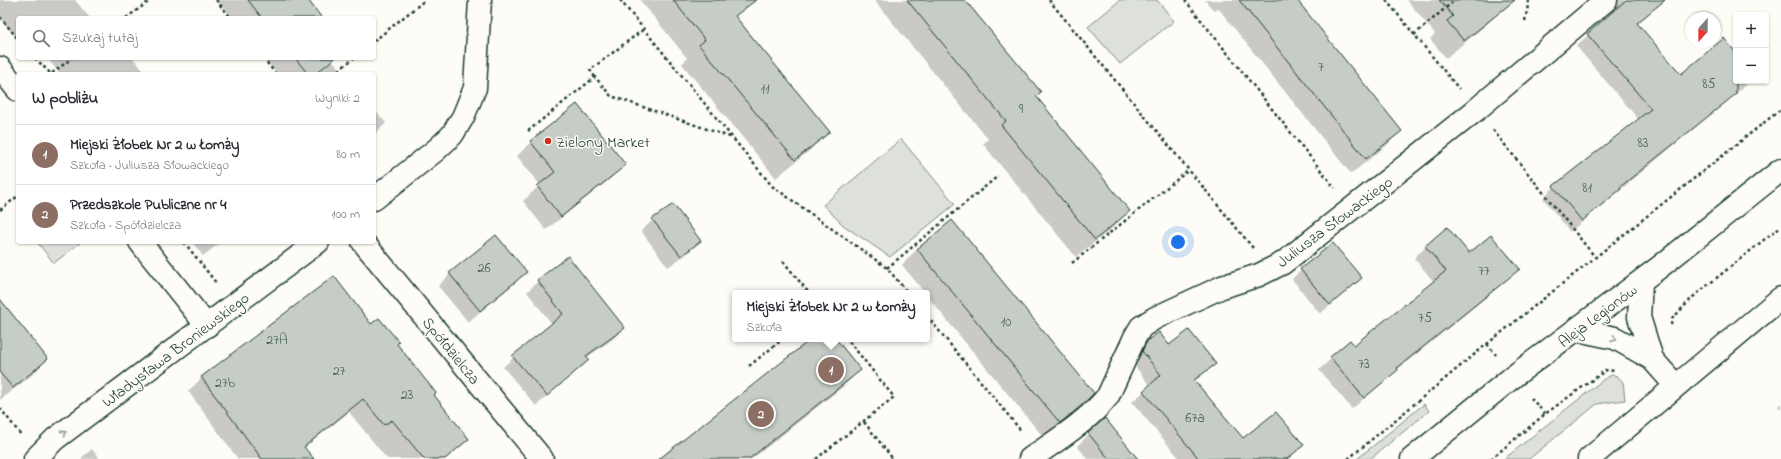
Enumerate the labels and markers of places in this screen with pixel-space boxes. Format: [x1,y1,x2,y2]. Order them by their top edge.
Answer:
place label: Zielony Market [556,131,650,155]
marker: Zielony Market [543,136,553,146]
pin: 1 [818,355,844,385]
pin: 2 [748,399,774,429]

